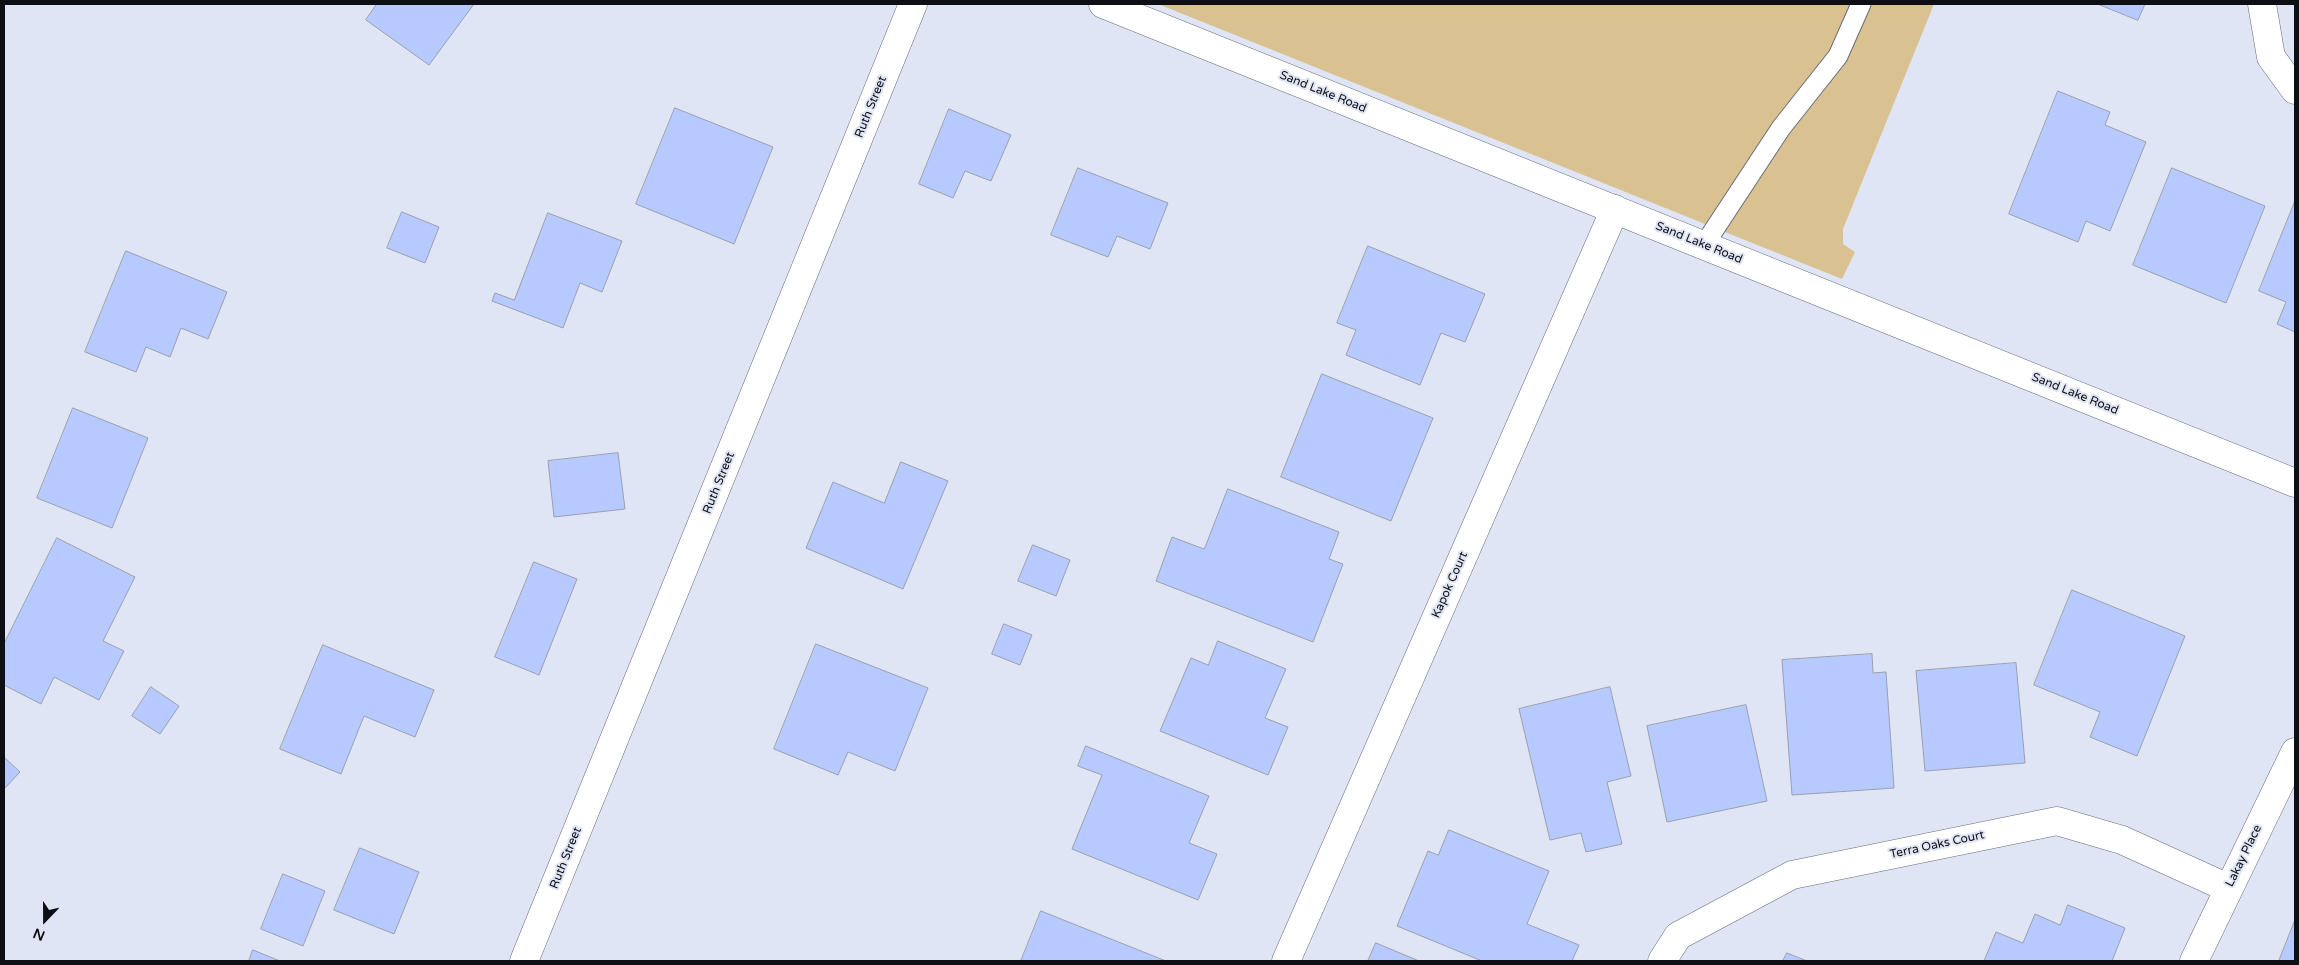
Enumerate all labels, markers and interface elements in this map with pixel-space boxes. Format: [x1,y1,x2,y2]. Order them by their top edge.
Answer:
street label: Sand Lake Road [1278,68,1368,116]
street label: Ruth Street [852,74,890,140]
street label: Sand Lake Road [1654,219,1744,267]
street label: Sand Lake Road [2030,370,2120,418]
street label: Ruth Street [700,450,738,516]
street label: Kapok Court [1429,550,1471,620]
street label: Lakay Place [2223,823,2265,889]
street label: Ruth Street [547,825,585,891]
street label: Terra Oaks Court [1889,828,1985,862]
north arrow [20,895,70,945]
text: N [31,924,48,944]

